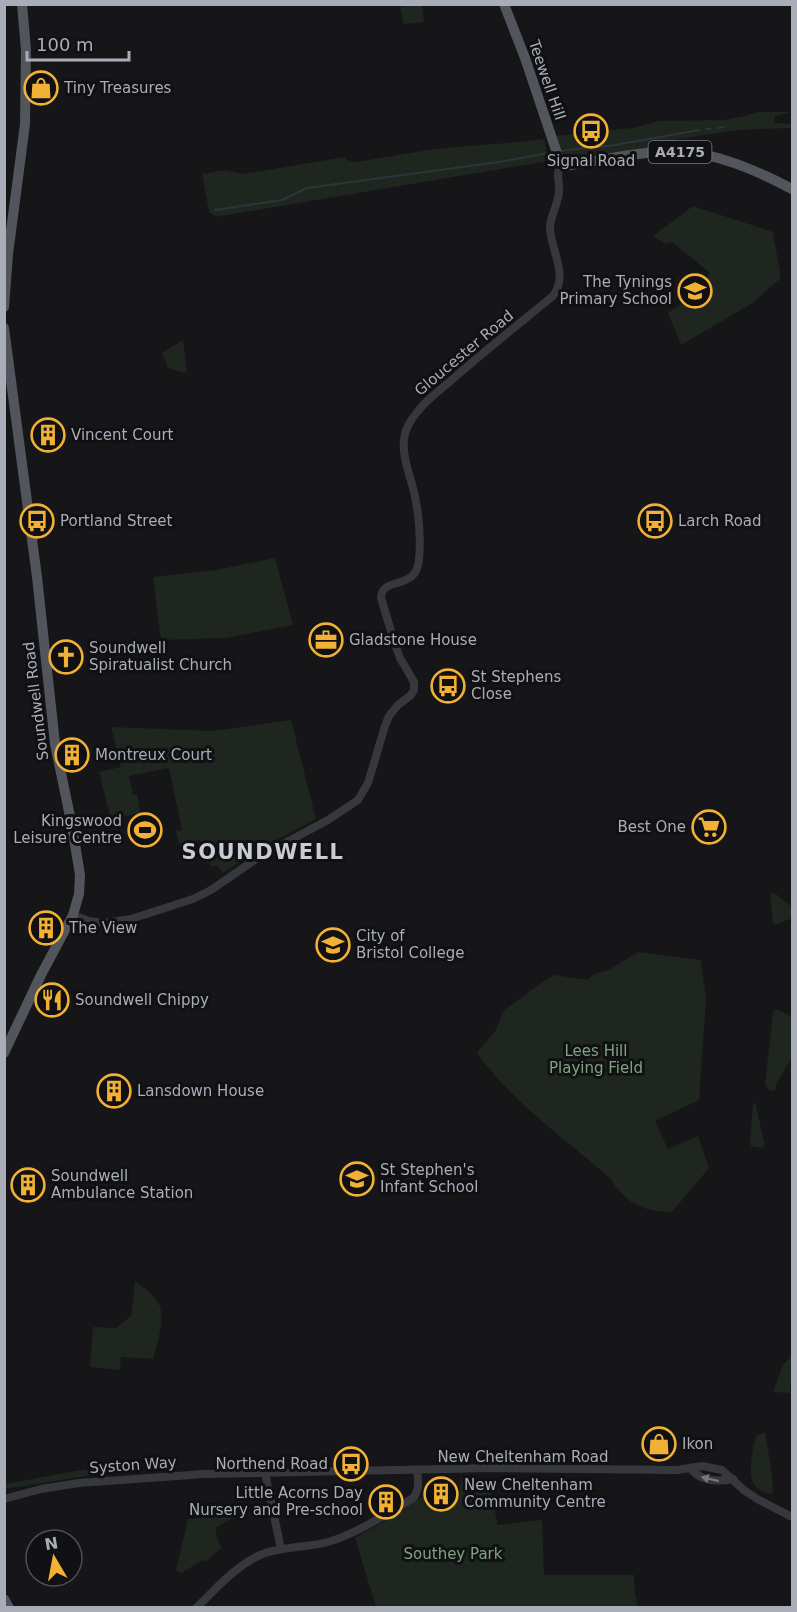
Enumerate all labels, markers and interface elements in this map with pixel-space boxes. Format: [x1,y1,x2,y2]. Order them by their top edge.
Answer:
scale bar [27,24,129,62]
text: 100 m [36,34,94,55]
street label: Teewell Hill [525,37,569,122]
shop icon: Tiny Treasures [23,70,59,106]
place label: Tiny Treasures [63,79,172,97]
bus stop icon: Signal Road [573,113,609,149]
road number: A4175 [648,141,712,163]
place label: Signal Road [547,152,635,170]
place label: The Tynings Primary School [559,273,672,308]
school or university icon: The Tynings Primary School [677,273,713,309]
street label: Gloucester Road [411,306,517,400]
building icon: Vincent Court [30,417,66,453]
place label: Vincent Court [71,426,174,444]
bus stop icon: Portland Street [19,503,55,539]
bus stop icon: Larch Road [637,503,673,539]
place label: Portland Street [60,512,173,530]
place label: Larch Road [678,512,762,530]
office icon: Gladstone House [308,622,344,658]
place label: Gladstone House [349,631,477,649]
church icon: Soundwell Spiratualist Church [48,639,84,675]
place label: Soundwell Spiratualist Church [89,639,232,674]
street label: Soundwell Road [20,641,52,761]
bus stop icon: St Stephens Close [430,668,466,704]
place label: St Stephens Close [471,668,562,703]
building icon: Montreux Court [54,737,90,773]
place label: Montreux Court [95,746,212,764]
supermarket icon: Best One [691,809,727,845]
place label: Kingswood Leisure Centre [13,812,122,847]
sports icon: Kingswood Leisure Centre [127,812,163,848]
place label: Best One [617,818,686,836]
district label: SOUNDWELL [182,840,344,864]
building icon: The View [28,910,64,946]
place label: The View [68,919,137,937]
school or university icon: City of Bristol College [315,927,351,963]
place label: City of Bristol College [356,927,464,962]
restaurant icon: Soundwell Chippy [34,982,70,1018]
place label: Soundwell Chippy [75,991,209,1009]
park label: Lees Hill Playing Field [549,1042,643,1077]
building icon: Lansdown House [96,1073,132,1109]
place label: Lansdown House [137,1082,264,1100]
school or university icon: St Stephen's Infant School [339,1161,375,1197]
place label: St Stephen's Infant School [380,1161,478,1196]
building icon: Soundwell Ambulance Station [10,1167,46,1203]
place label: Soundwell Ambulance Station [51,1167,193,1202]
shop icon: Ikon [641,1426,677,1462]
place label: Ikon [682,1435,713,1453]
bus stop icon: Northend Road [333,1446,369,1482]
street label: New Cheltenham Road [437,1448,609,1466]
street label: Syston Way [89,1453,177,1477]
place label: Northend Road [215,1455,328,1473]
one-way arrow [701,1473,719,1483]
building icon: New Cheltenham Community Centre [423,1476,459,1512]
place label: New Cheltenham Community Centre [464,1476,606,1511]
place label: Little Acorns Day Nursery and Pre-school [189,1484,363,1519]
building icon: Little Acorns Day Nursery and Pre-school [368,1484,404,1520]
north arrow [24,1528,84,1588]
text: N [43,1533,60,1554]
park label: Southey Park [404,1545,503,1563]

